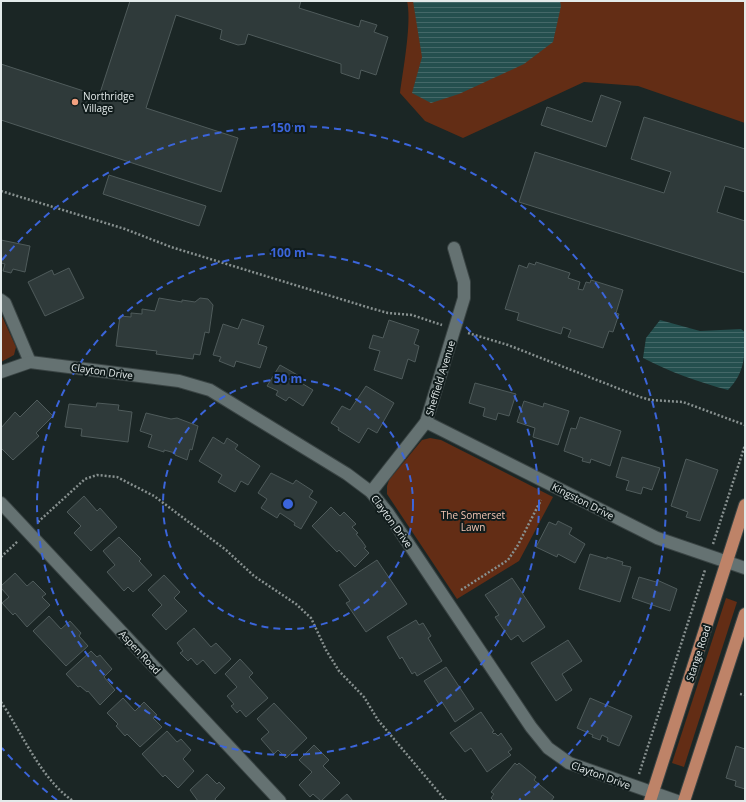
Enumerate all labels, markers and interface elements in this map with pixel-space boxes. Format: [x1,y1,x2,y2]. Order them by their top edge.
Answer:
place label: Northridge Village [83,89,134,115]
marker: Northridge Village [70,97,80,107]
text: 150 m [270,119,306,136]
text: 100 m [270,244,306,261]
street label: Sheffield Avenue [422,338,458,417]
street label: Clayton Drive [70,360,134,382]
text: 50 m [274,370,302,387]
street label: Kingston Drive [550,479,617,523]
street label: Clayton Drive [368,492,416,551]
centre of rings [281,497,295,511]
park label: The Somerset Lawn [441,508,506,534]
street label: Stange Road [682,623,714,683]
street label: Aspen Road [116,627,164,677]
street label: Clayton Drive [569,758,633,792]

